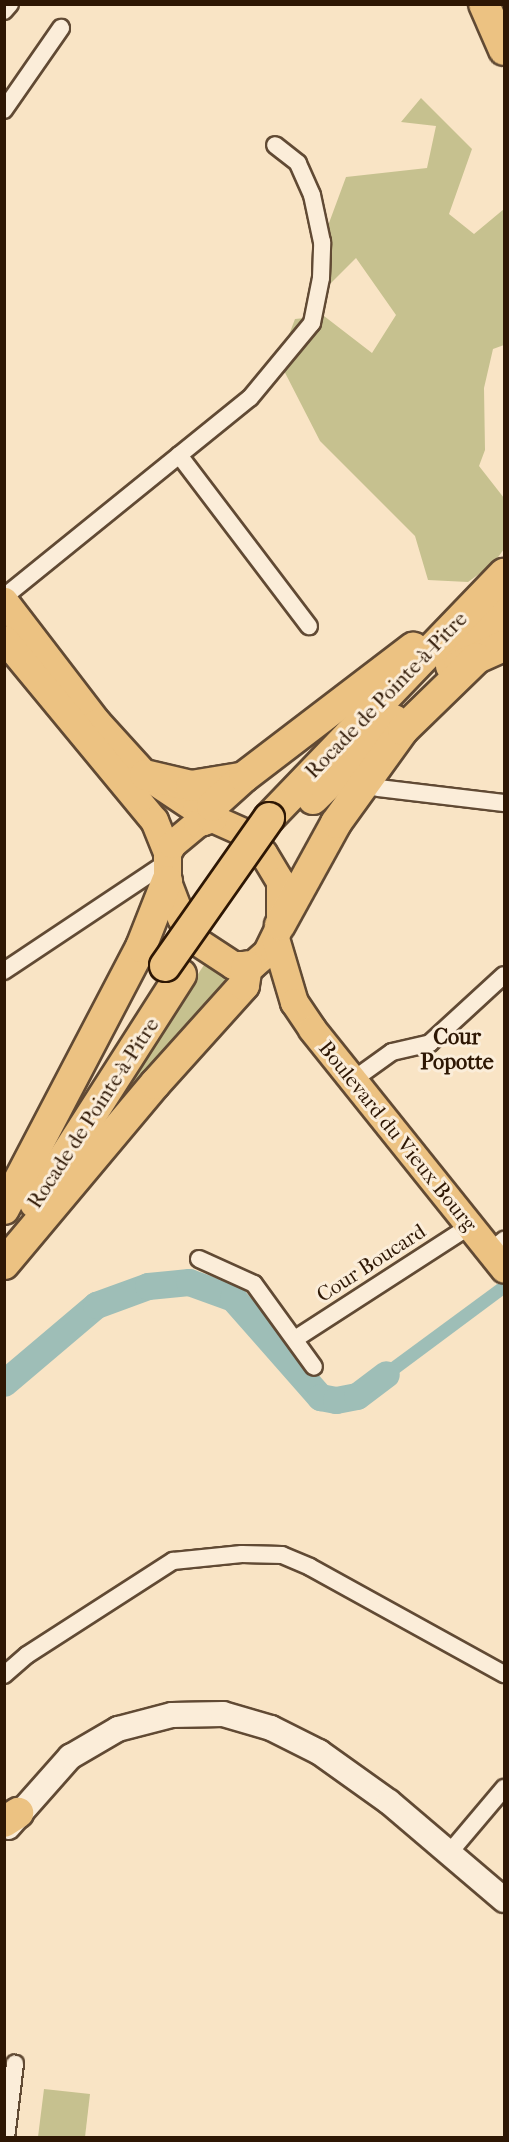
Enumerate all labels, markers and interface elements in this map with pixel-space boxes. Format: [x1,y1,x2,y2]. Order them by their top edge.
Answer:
street label: Rocade de Pointe-à-Pitre [300,606,472,784]
street label: Rocade de Pointe-à-Pitre [22,1013,164,1213]
district label: Cour Popotte [420,1024,494,1076]
street label: Boulevard du Vieux Bourg [313,1036,483,1236]
street label: Cour Boucard [312,1218,430,1308]

